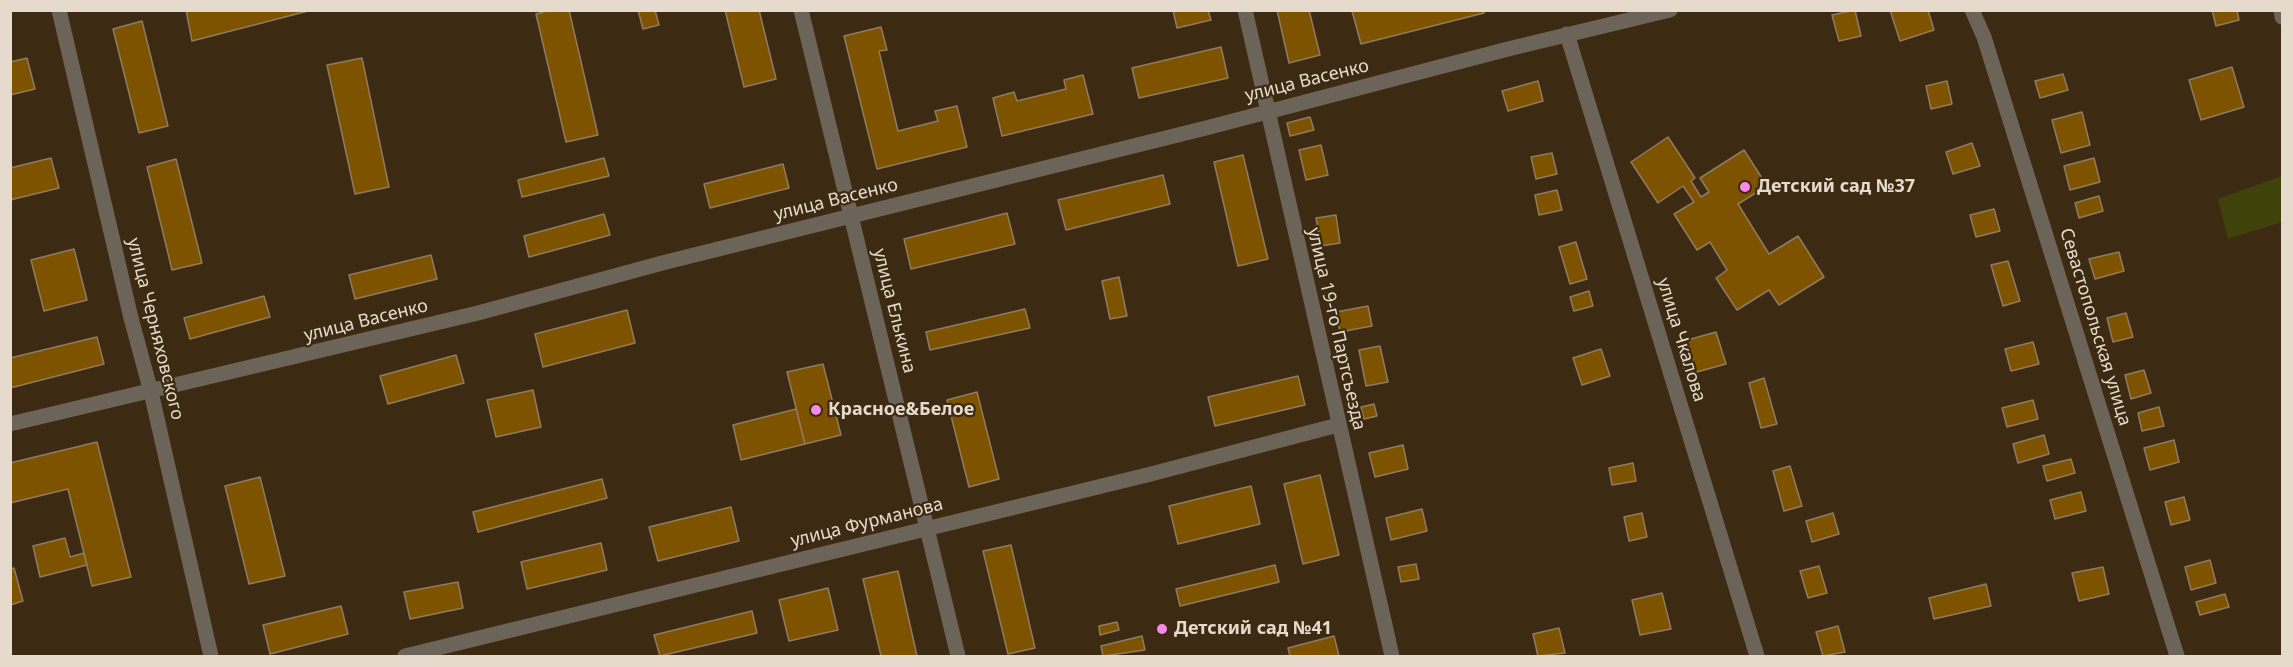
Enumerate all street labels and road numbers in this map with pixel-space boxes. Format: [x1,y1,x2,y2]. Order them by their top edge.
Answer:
street label: улица Васенко [1243,55,1371,107]
street label: улица Васенко [772,174,900,226]
street label: улица 19-го Партсъезда [1302,226,1370,432]
street label: Севастопольская улица [2055,226,2135,428]
street label: улица Черняховского [122,236,188,422]
street label: улица Елькина [868,246,920,376]
street label: улица Чкалова [1652,275,1710,405]
street label: улица Васенко [302,295,430,347]
street label: улица Фурманова [789,494,945,552]

